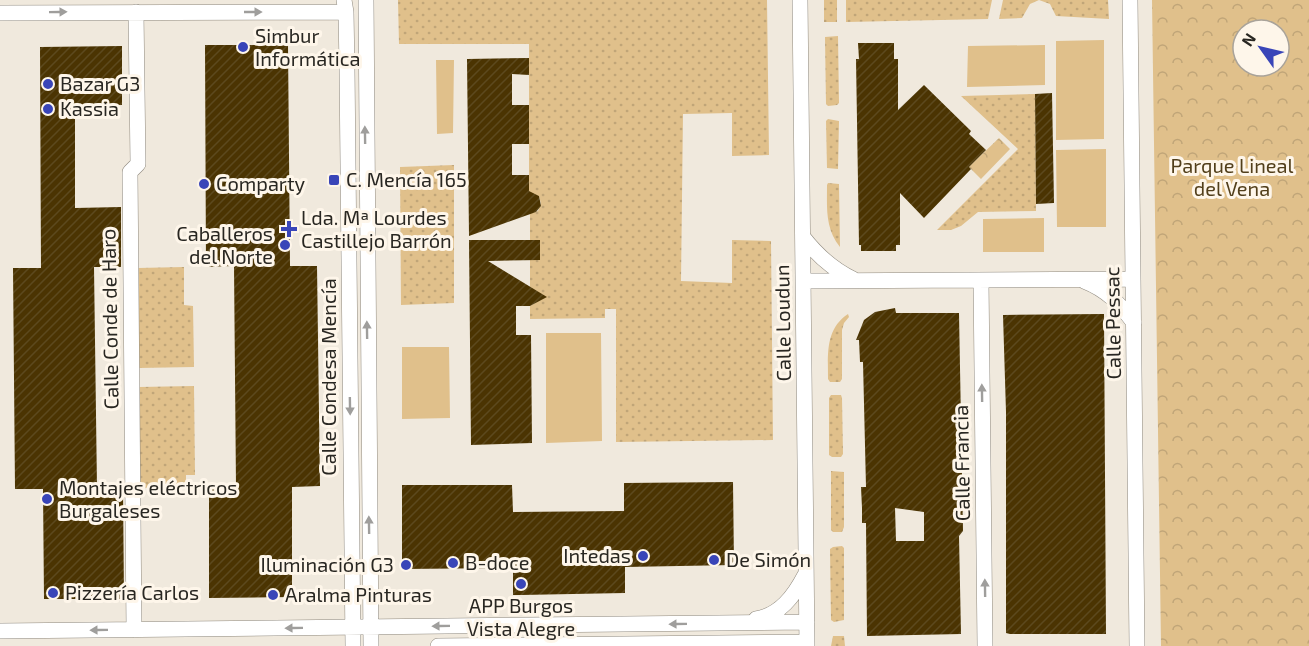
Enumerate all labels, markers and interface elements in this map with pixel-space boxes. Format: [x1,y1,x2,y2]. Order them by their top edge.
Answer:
one-way arrow [49,7,68,17]
one-way arrow [244,7,263,17]
north arrow [1231,18,1291,78]
place label: Simbur Informática [255,23,361,70]
text: N [1237,29,1259,49]
marker: Simbur Informática [236,40,250,54]
place label: Bazar G3 [60,71,140,95]
marker: Bazar G3 [41,77,55,91]
place label: Kassia [60,96,119,120]
marker: Kassia [41,102,55,116]
one-way arrow [360,126,370,145]
park label: Parque Lineal del Vena [1170,153,1294,200]
place label: C. Mencía 165 [346,167,467,191]
place label: Comparty [216,171,305,195]
marker: C. Mencía 165 [327,173,341,187]
marker: Comparty [197,177,211,191]
place label: Lda. Mª Lourdes Castillejo Barrón [301,205,452,252]
place label: Caballeros del Norte [176,221,273,268]
marker: Lda. Mª Lourdes Castillejo Barrón [282,222,296,236]
street label: Calle Conde de Haro [95,229,123,410]
marker: Caballeros del Norte [278,238,292,252]
street label: Calle Loudun [769,264,795,382]
street label: Calle Pessac [1099,266,1125,380]
street label: Calle Condesa Mencía [316,278,340,476]
one-way arrow [363,321,372,340]
one-way arrow [978,383,987,402]
one-way arrow [345,396,355,415]
street label: Calle Francia [948,405,974,521]
place label: Montajes eléctricos Burgaleses [59,475,237,522]
marker: Montajes eléctricos Burgaleses [40,492,54,506]
one-way arrow [364,516,374,535]
place label: Intedas [563,543,631,567]
place label: De Simón [726,547,811,571]
marker: Intedas [636,549,650,563]
place label: B-doce [465,550,530,574]
place label: Iluminación G3 [260,552,394,576]
marker: De Simón [707,553,721,567]
marker: B-doce [446,556,460,570]
marker: Iluminación G3 [399,558,413,572]
marker: APP Burgos Vista Alegre [514,577,528,591]
one-way arrow [980,578,989,597]
place label: Pizzería Carlos [65,580,199,604]
place label: Aralma Pinturas [285,582,432,606]
marker: Pizzería Carlos [46,586,60,600]
marker: Aralma Pinturas [266,588,280,602]
place label: APP Burgos Vista Alegre [467,593,575,640]
one-way arrow [668,619,687,628]
one-way arrow [431,621,450,631]
one-way arrow [284,623,303,633]
one-way arrow [89,625,108,635]

